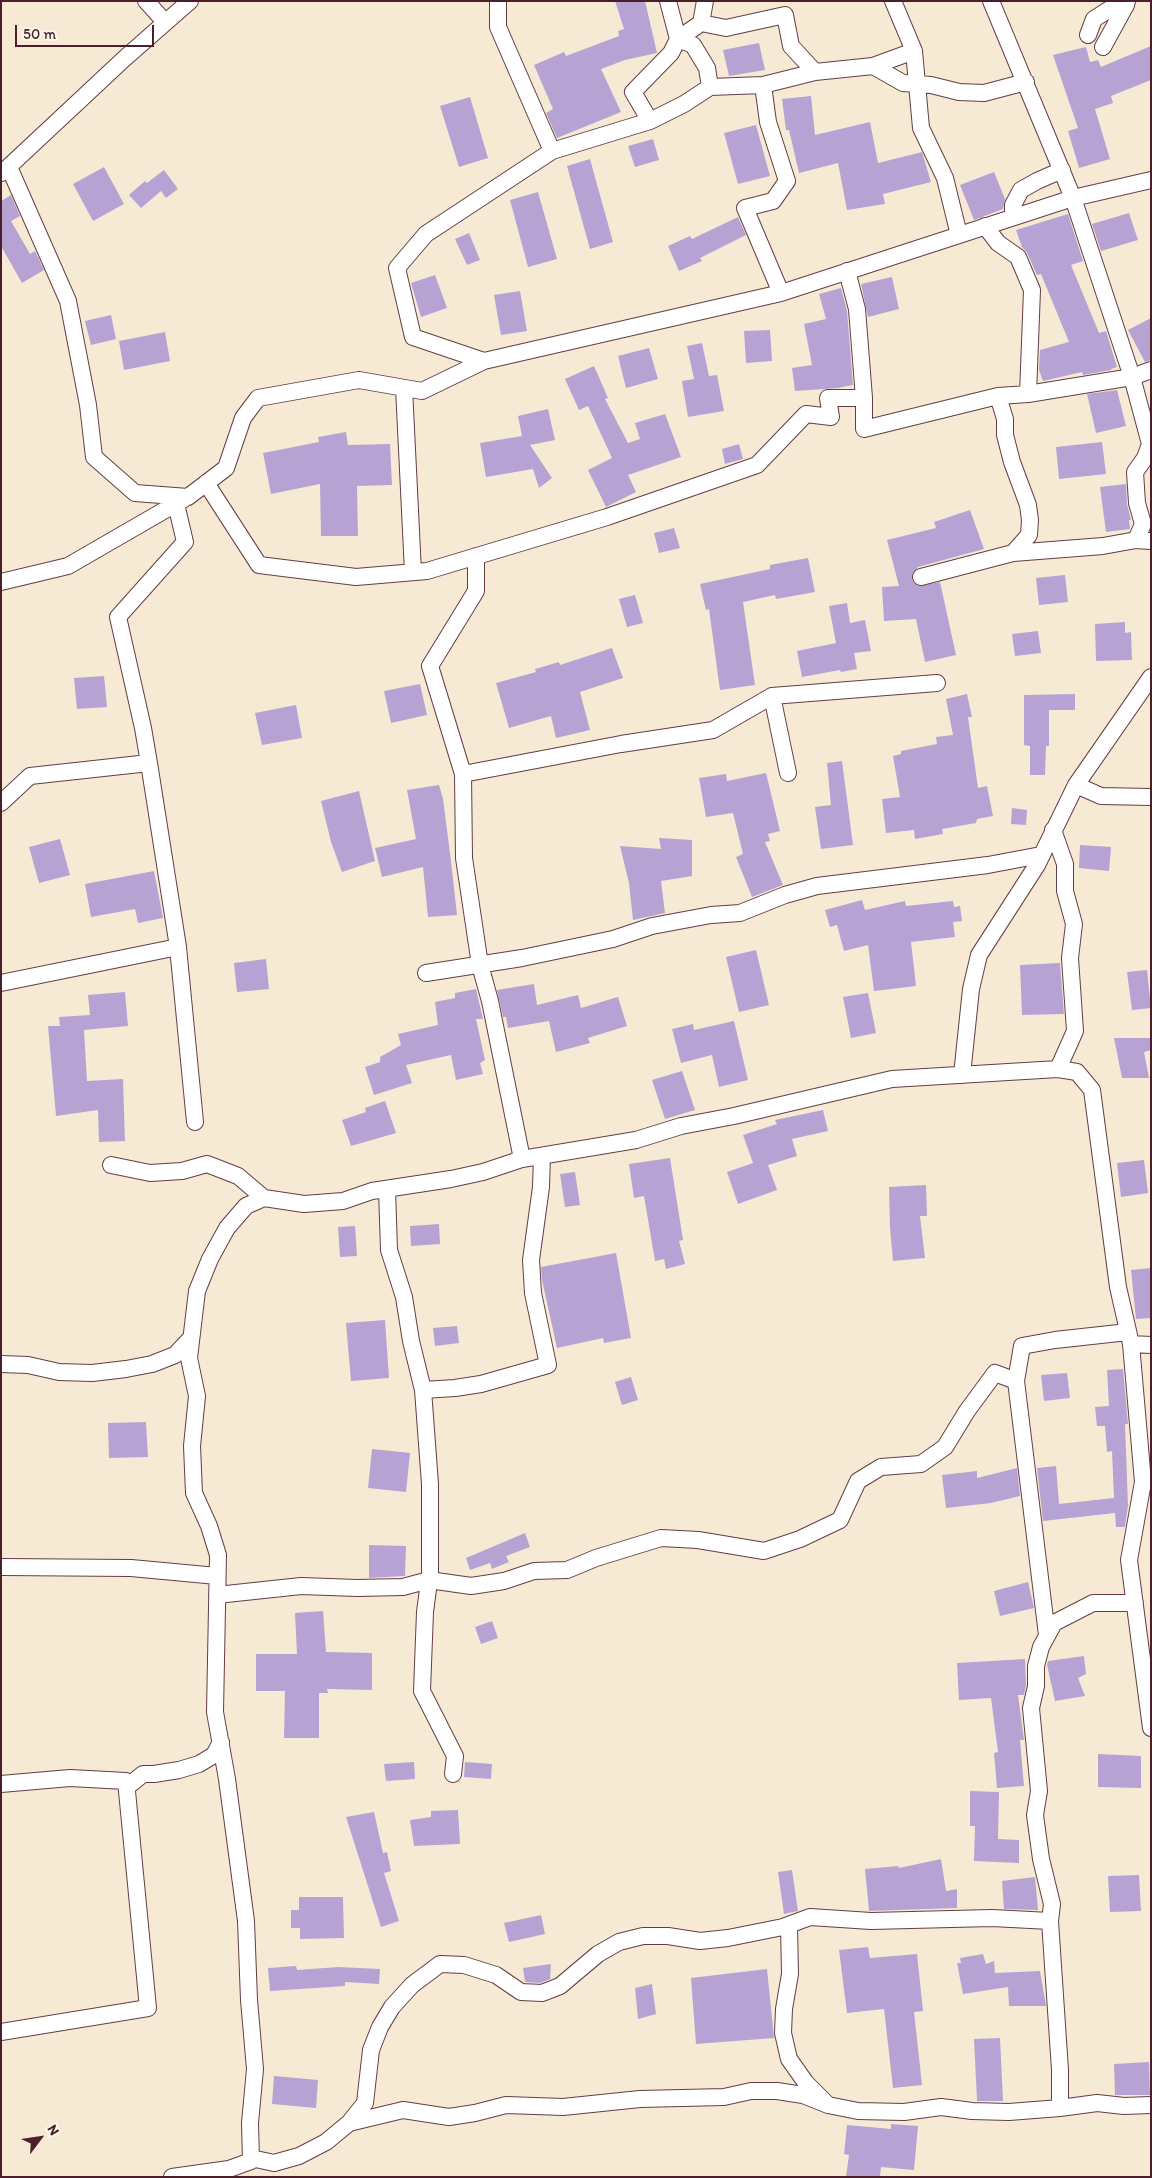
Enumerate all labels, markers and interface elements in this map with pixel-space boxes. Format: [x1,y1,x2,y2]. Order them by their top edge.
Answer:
scale bar [18,15,156,47]
text: 50 m [23,25,56,43]
north arrow [15,2113,65,2163]
text: N [44,2122,63,2138]

